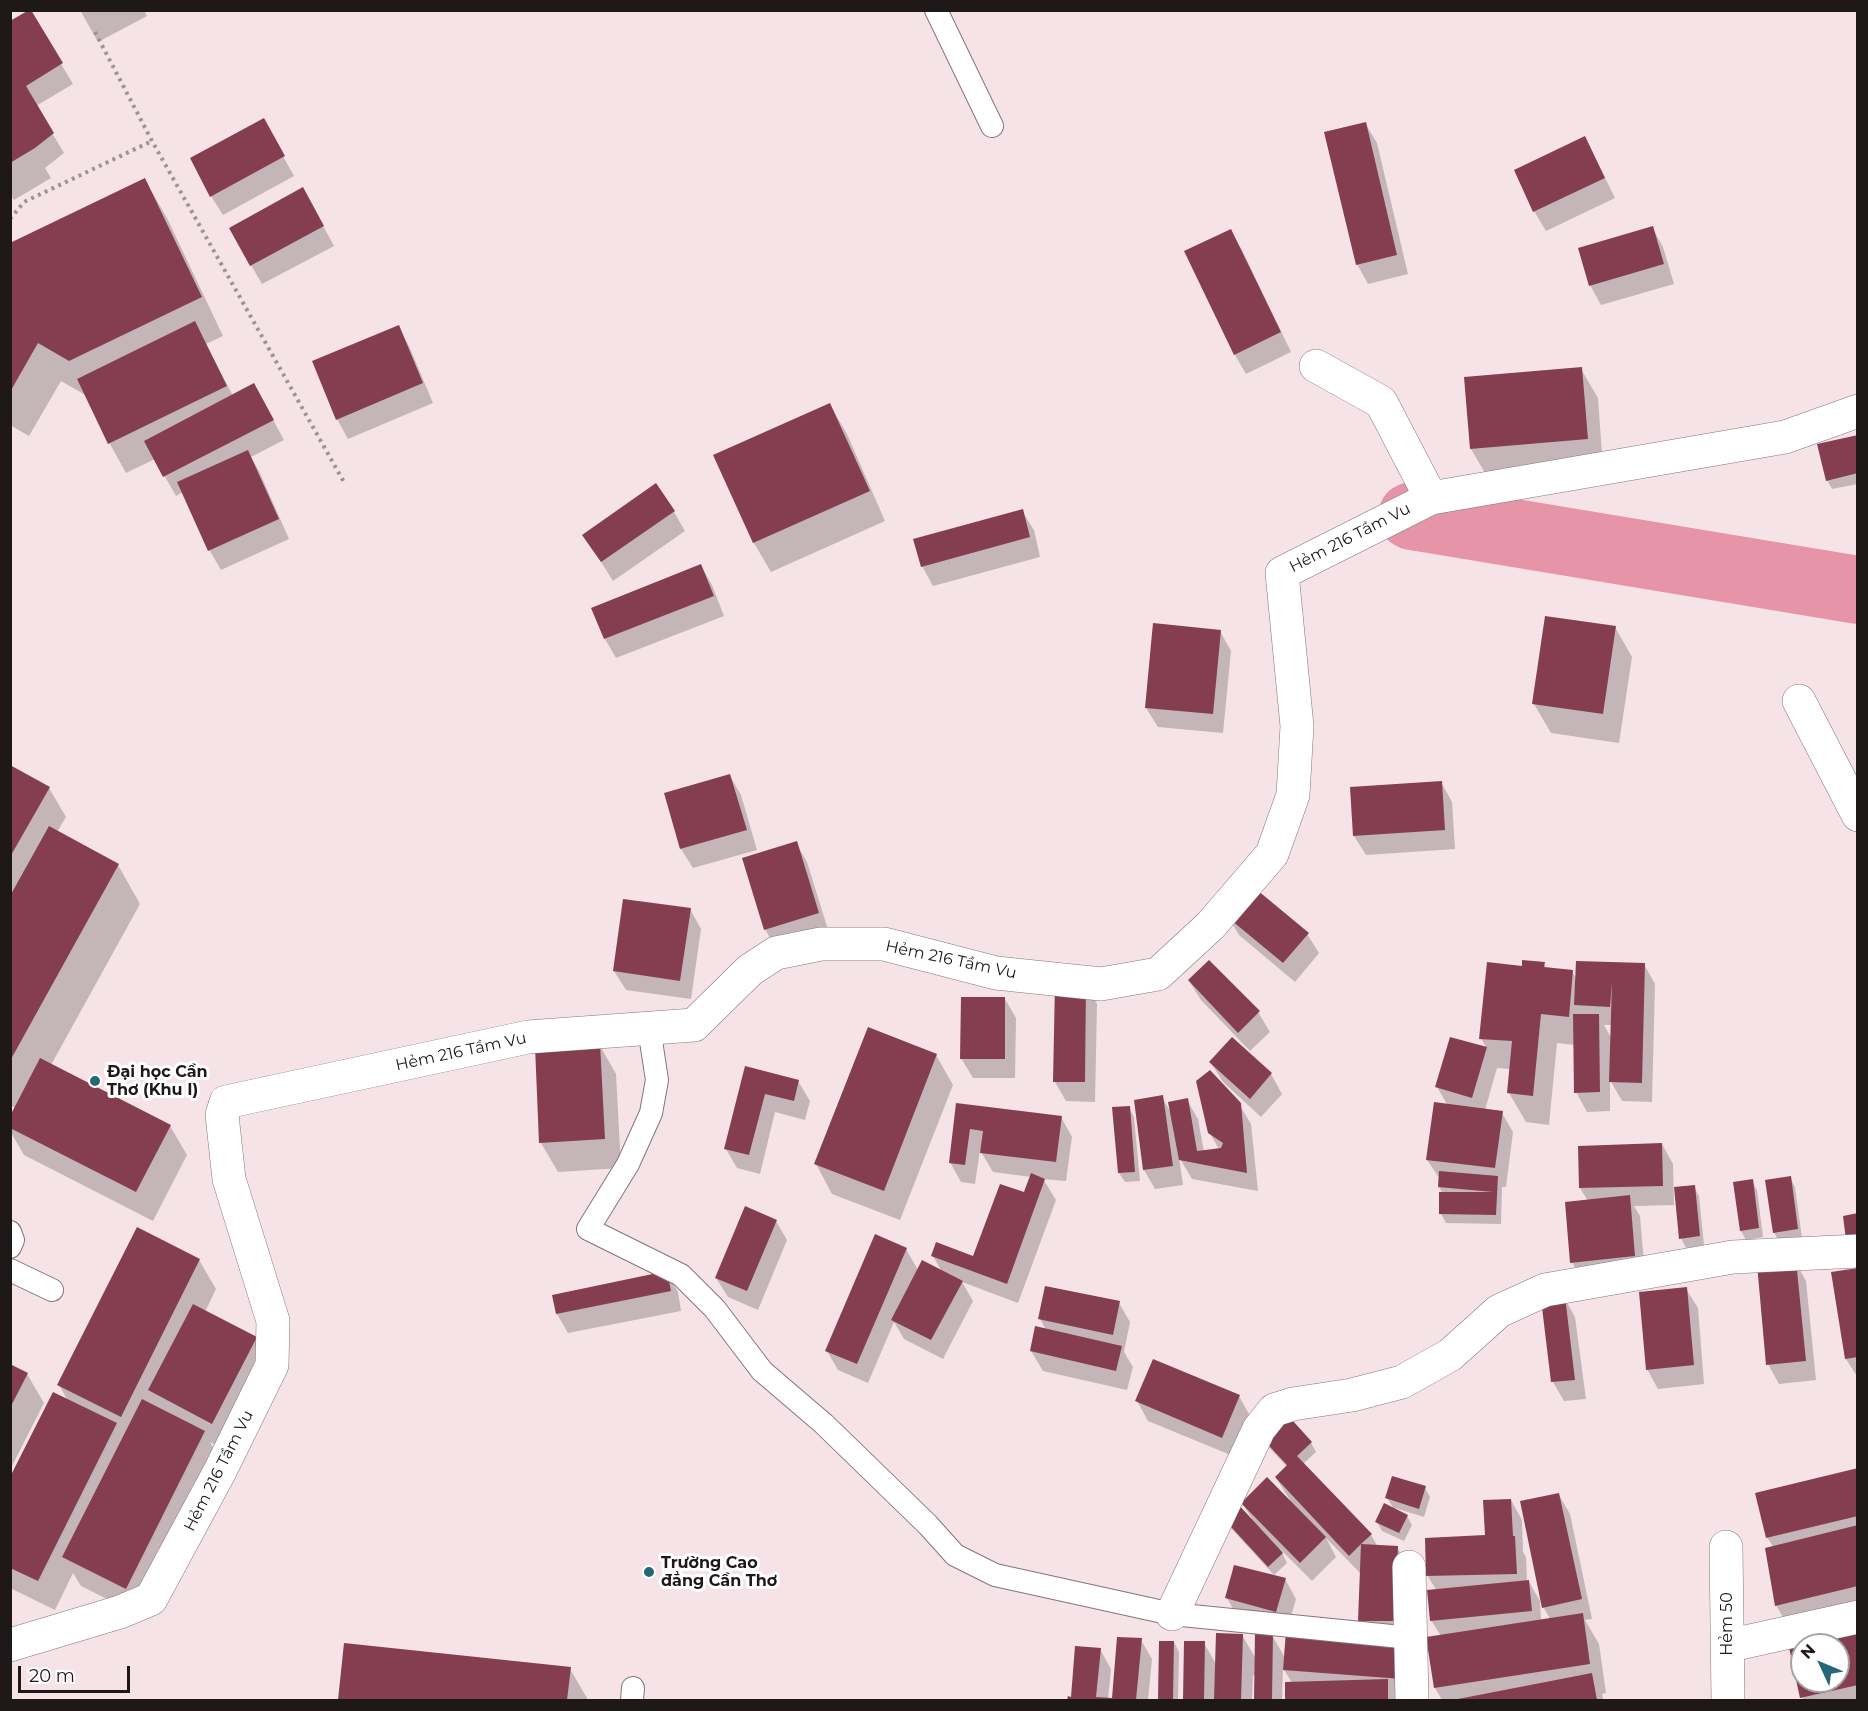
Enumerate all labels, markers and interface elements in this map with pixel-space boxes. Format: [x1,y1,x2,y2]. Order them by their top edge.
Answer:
street label: Hẻm 216 Tầm Vu [1286,499,1414,577]
street label: Hẻm 216 Tầm Vu [884,937,1018,983]
street label: Hẻm 216 Tầm Vu [394,1029,528,1075]
place label: Đại học Cần Thơ (Khu I) [107,1062,208,1100]
marker: Đại học Cần Thơ (Khu I) [88,1074,102,1088]
street label: Hẻm 216 Tầm Vu [180,1407,258,1535]
place label: Trường Cao đẳng Cần Thơ [661,1553,777,1591]
marker: Trường Cao đẳng Cần Thơ [642,1565,656,1579]
street label: Hẻm 50 [1717,1592,1737,1656]
north arrow [1790,1633,1850,1693]
text: N [1797,1640,1819,1663]
scale bar [21,1654,134,1692]
text: 20 m [29,1665,75,1687]

